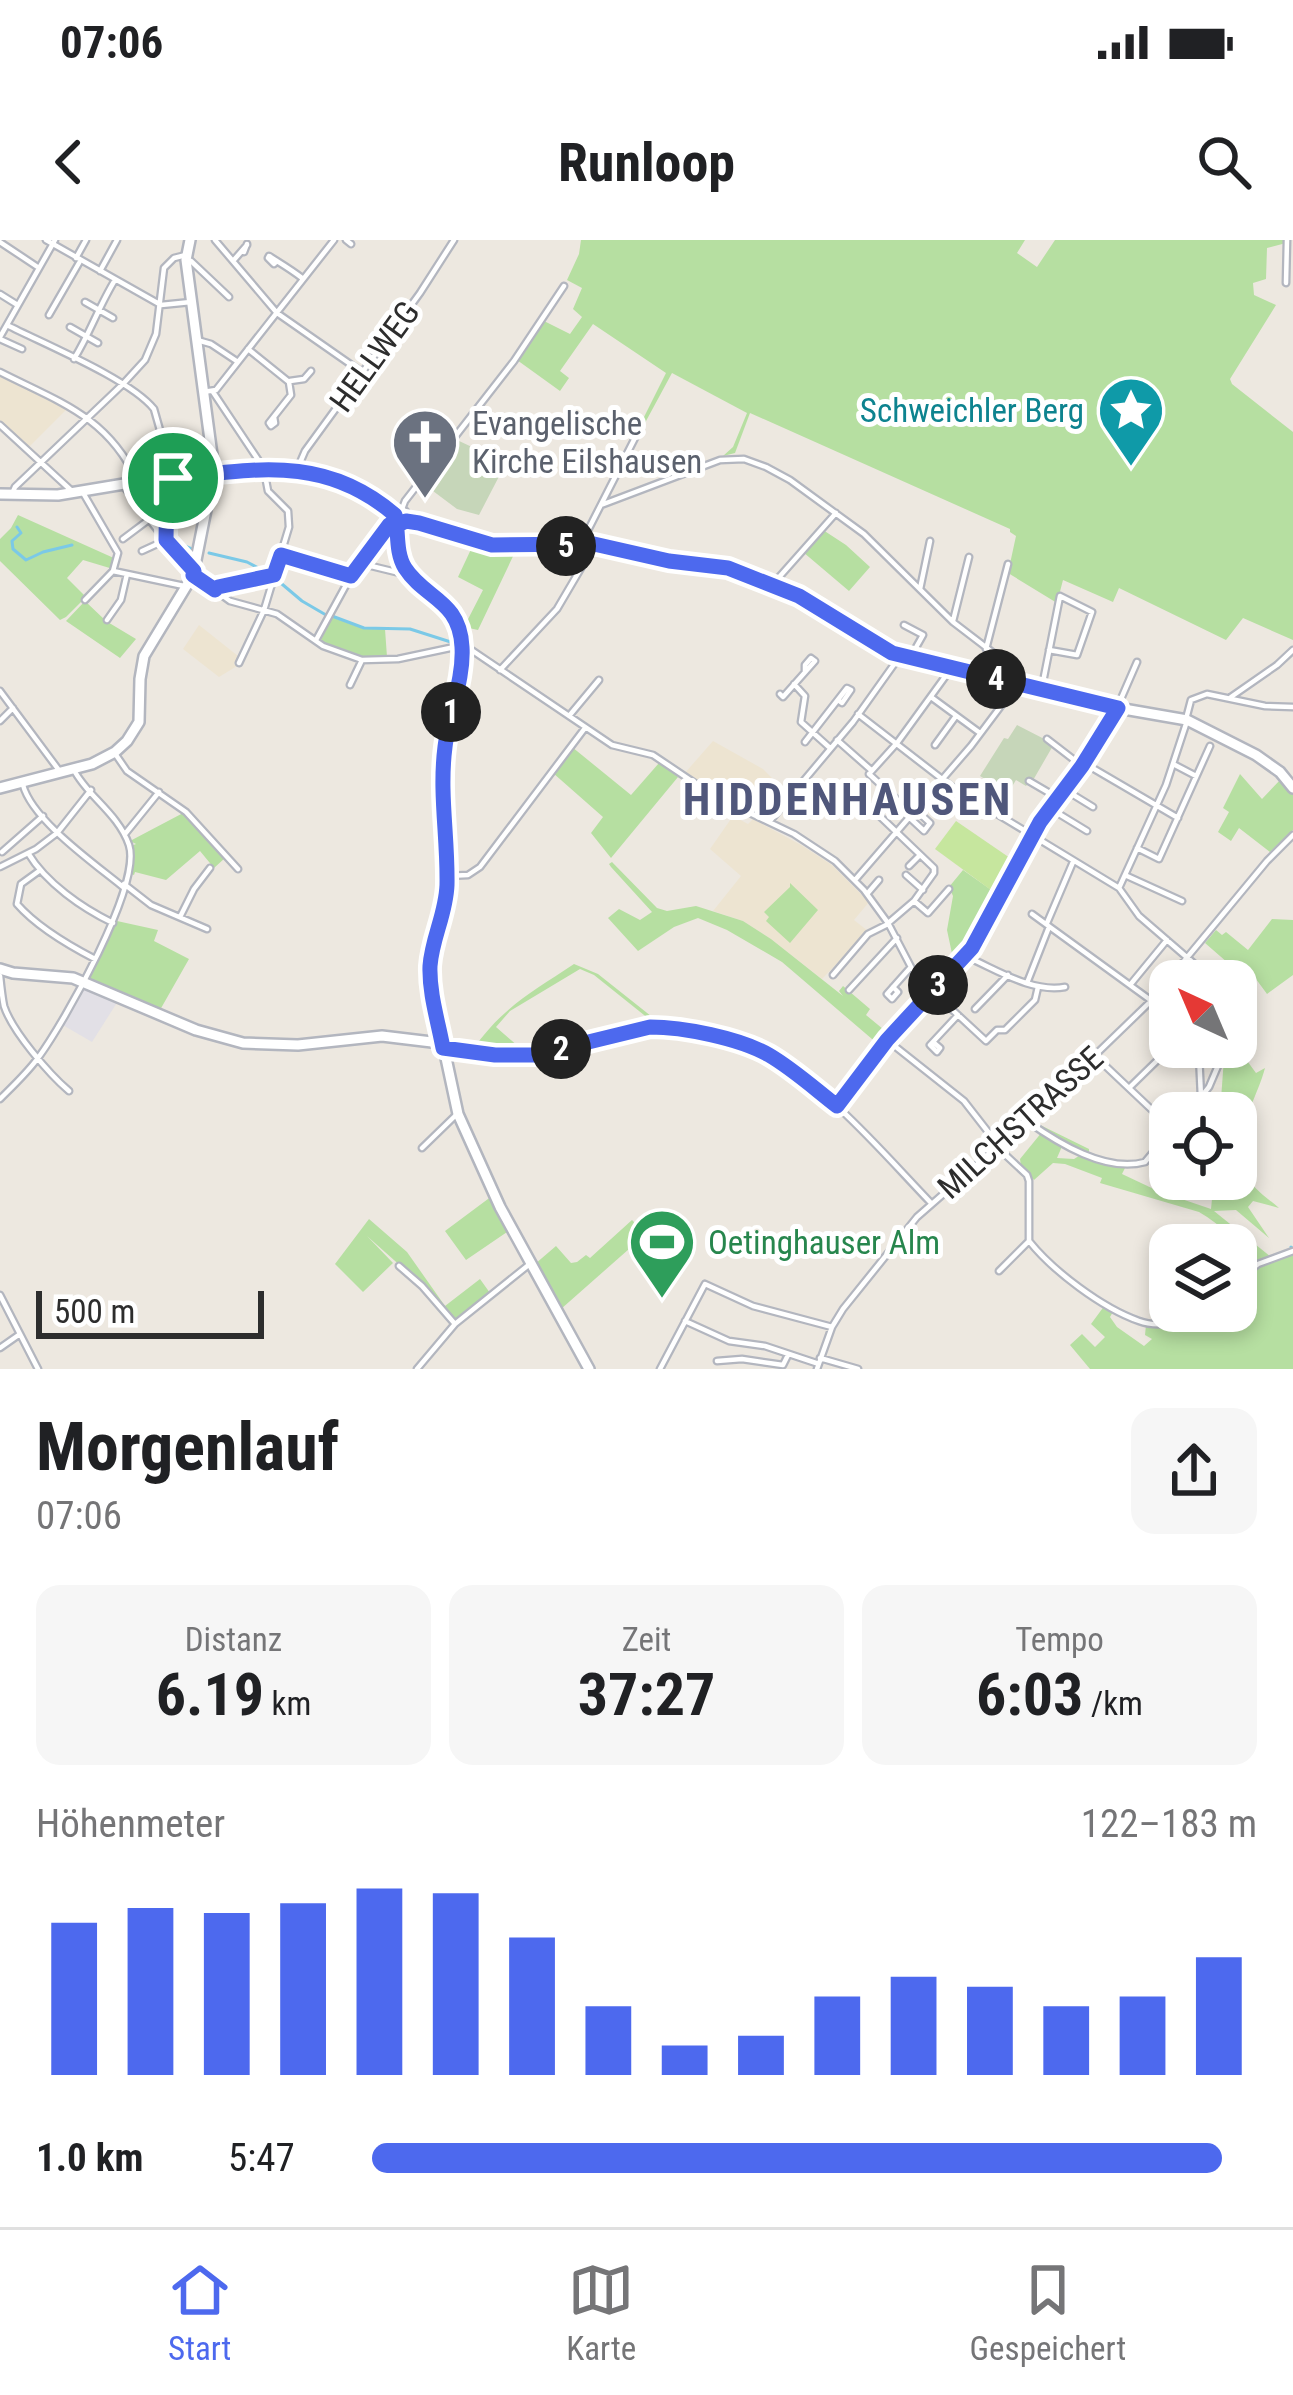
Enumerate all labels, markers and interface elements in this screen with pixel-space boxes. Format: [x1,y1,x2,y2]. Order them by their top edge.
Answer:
text: 07:06 [60,16,163,69]
icon: back [36,129,102,195]
icon: search [1191,129,1257,195]
text: Runloop [558,131,735,194]
street label: HELLWEG [321,293,428,419]
place icon: Schweichler Berg [1096,375,1166,469]
place label: Schweichler Berg [860,391,1084,430]
place label: Evangelische Kirche Eilshausen [472,404,702,481]
church icon: Evangelische Kirche Eilshausen [390,407,460,501]
pin [122,427,224,529]
icon: arrive [140,445,206,511]
pin: 5 [536,516,596,576]
text: 5 [558,526,574,565]
pin: 4 [966,649,1026,709]
text: 4 [988,659,1004,698]
pin: 1 [421,682,481,742]
text: 1 [443,692,459,731]
district label: HIDDENHAUSEN [683,773,1013,826]
pin: 3 [908,955,968,1015]
north arrow [1149,960,1257,1068]
map controls [1149,960,1257,1332]
text: 3 [930,965,946,1004]
pin: 2 [531,1019,591,1079]
text: 2 [553,1029,569,1068]
street label: MILCHSTRASSE [930,1038,1111,1207]
button: locate [1149,1092,1257,1200]
sports icon: Oetinghauser Alm [627,1207,697,1301]
place label: Oetinghauser Alm [708,1223,940,1262]
button: layers [1149,1224,1257,1332]
scale bar [36,1285,264,1338]
text: 500 m [54,1292,135,1331]
button: share [1131,1408,1257,1534]
text: Morgenlauf [36,1409,339,1486]
text: 07:06 [36,1493,122,1539]
text: Distanz [185,1620,282,1659]
text: Zeit [622,1620,671,1659]
text: Tempo [1015,1620,1104,1659]
text: 6.19 [156,1659,264,1730]
text: 37:27 [578,1659,715,1730]
text: 6:03 [976,1659,1083,1730]
text: km [264,1684,311,1723]
text: /km [1083,1684,1143,1723]
text: Höhenmeter [36,1801,225,1847]
text: 122–183 m [1081,1801,1257,1847]
text: 1.0 km [36,2135,143,2181]
text: 5:47 [228,2135,295,2181]
tab: Start [167,2257,233,2368]
tab: Karte [566,2257,636,2368]
tab: Gespeichert [970,2257,1126,2368]

